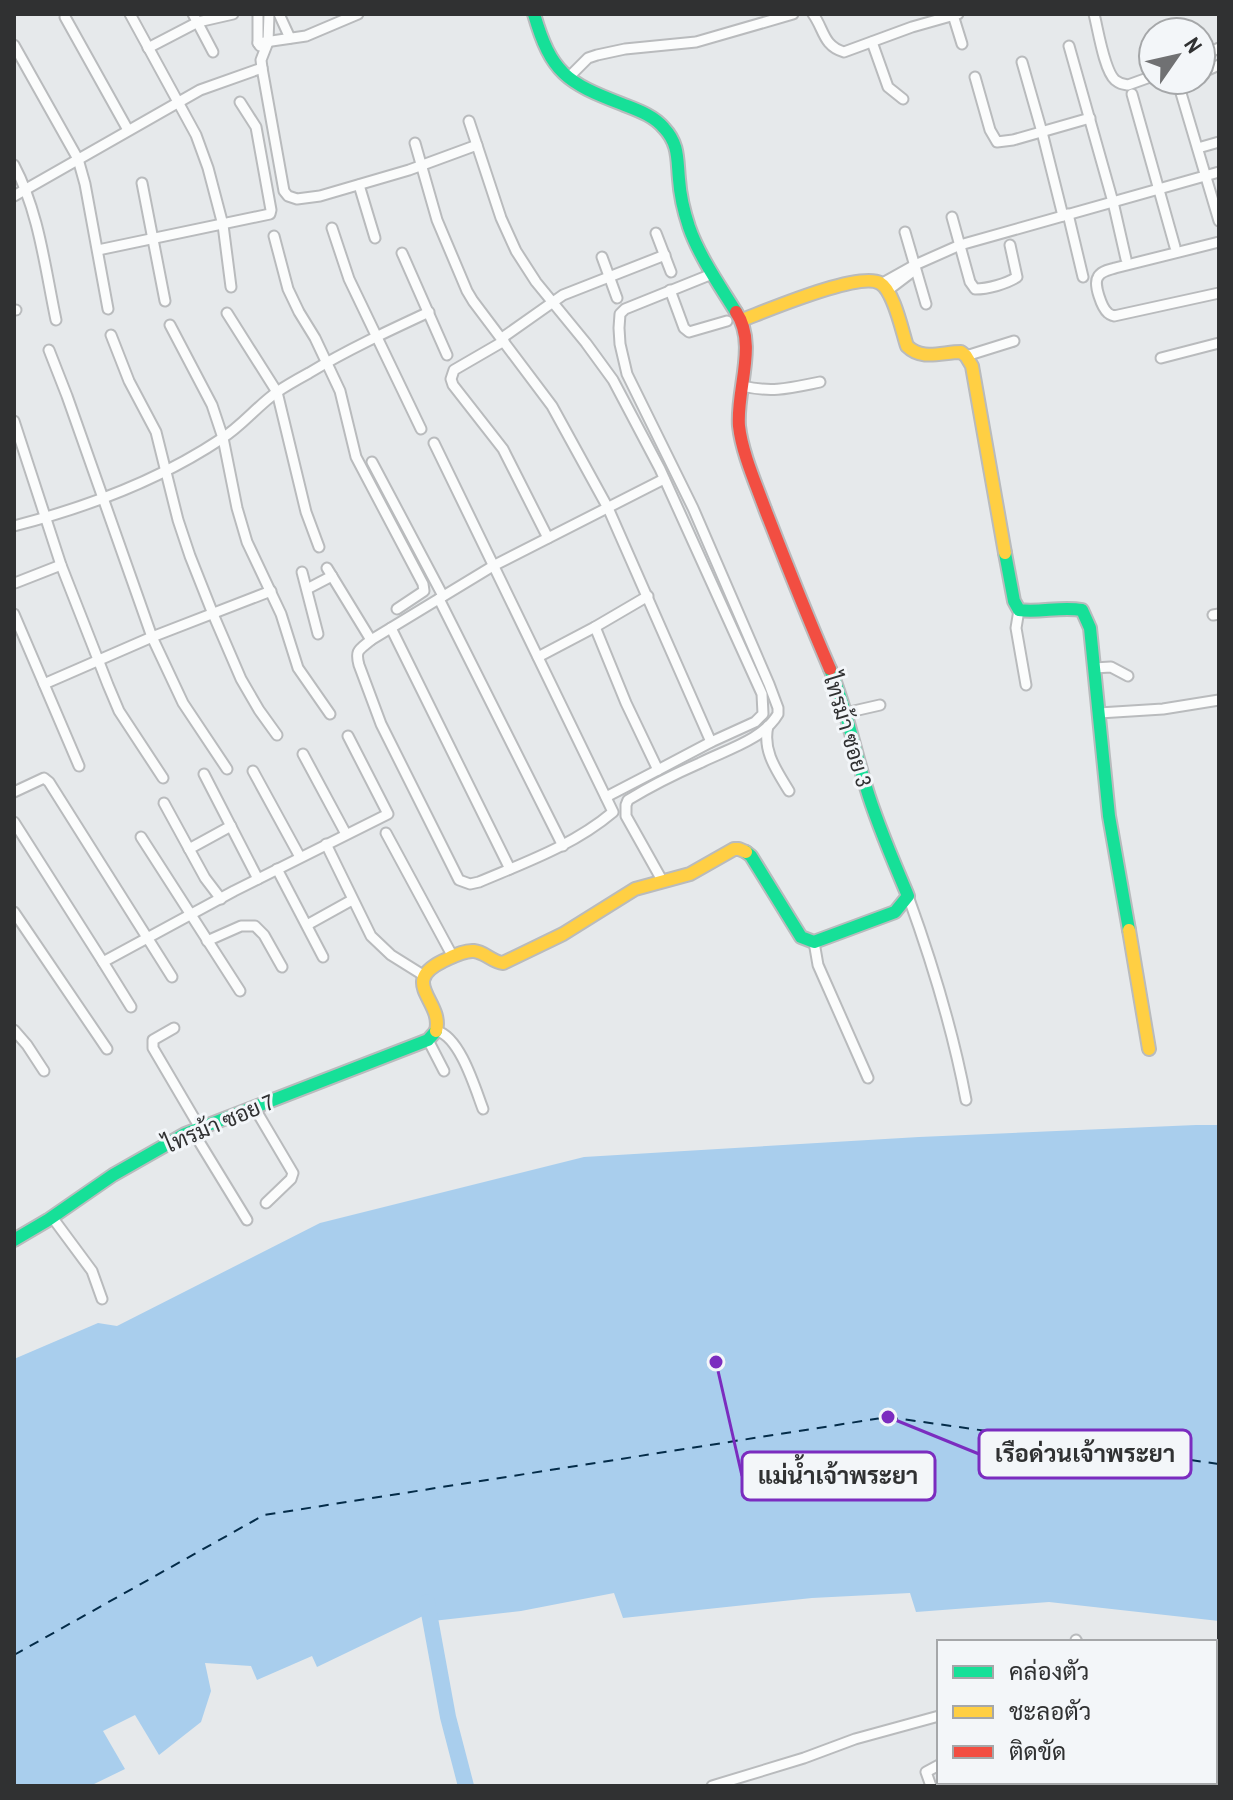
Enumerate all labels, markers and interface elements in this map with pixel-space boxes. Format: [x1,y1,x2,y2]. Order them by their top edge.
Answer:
north arrow [1137,16,1217,96]
text: N [1178,31,1210,59]
street label: ไทรม้า ซอย 3 [816,668,879,790]
street label: ไทรม้า ซอย 7 [157,1086,279,1160]
callout: เรือด่วนเจ้าพระยา [979,1430,1191,1478]
text: เรือด่วนเจ้าพระยา [995,1437,1175,1469]
callout: แม่น้ำเจ้าพระยา [742,1452,935,1500]
text: แม่น้ำเจ้าพระยา [758,1454,918,1491]
legend [937,1640,1217,1784]
text: คล่องตัว [1009,1655,1089,1687]
text: ชะลอตัว [1009,1695,1091,1727]
text: ติดขัด [1009,1735,1066,1767]

